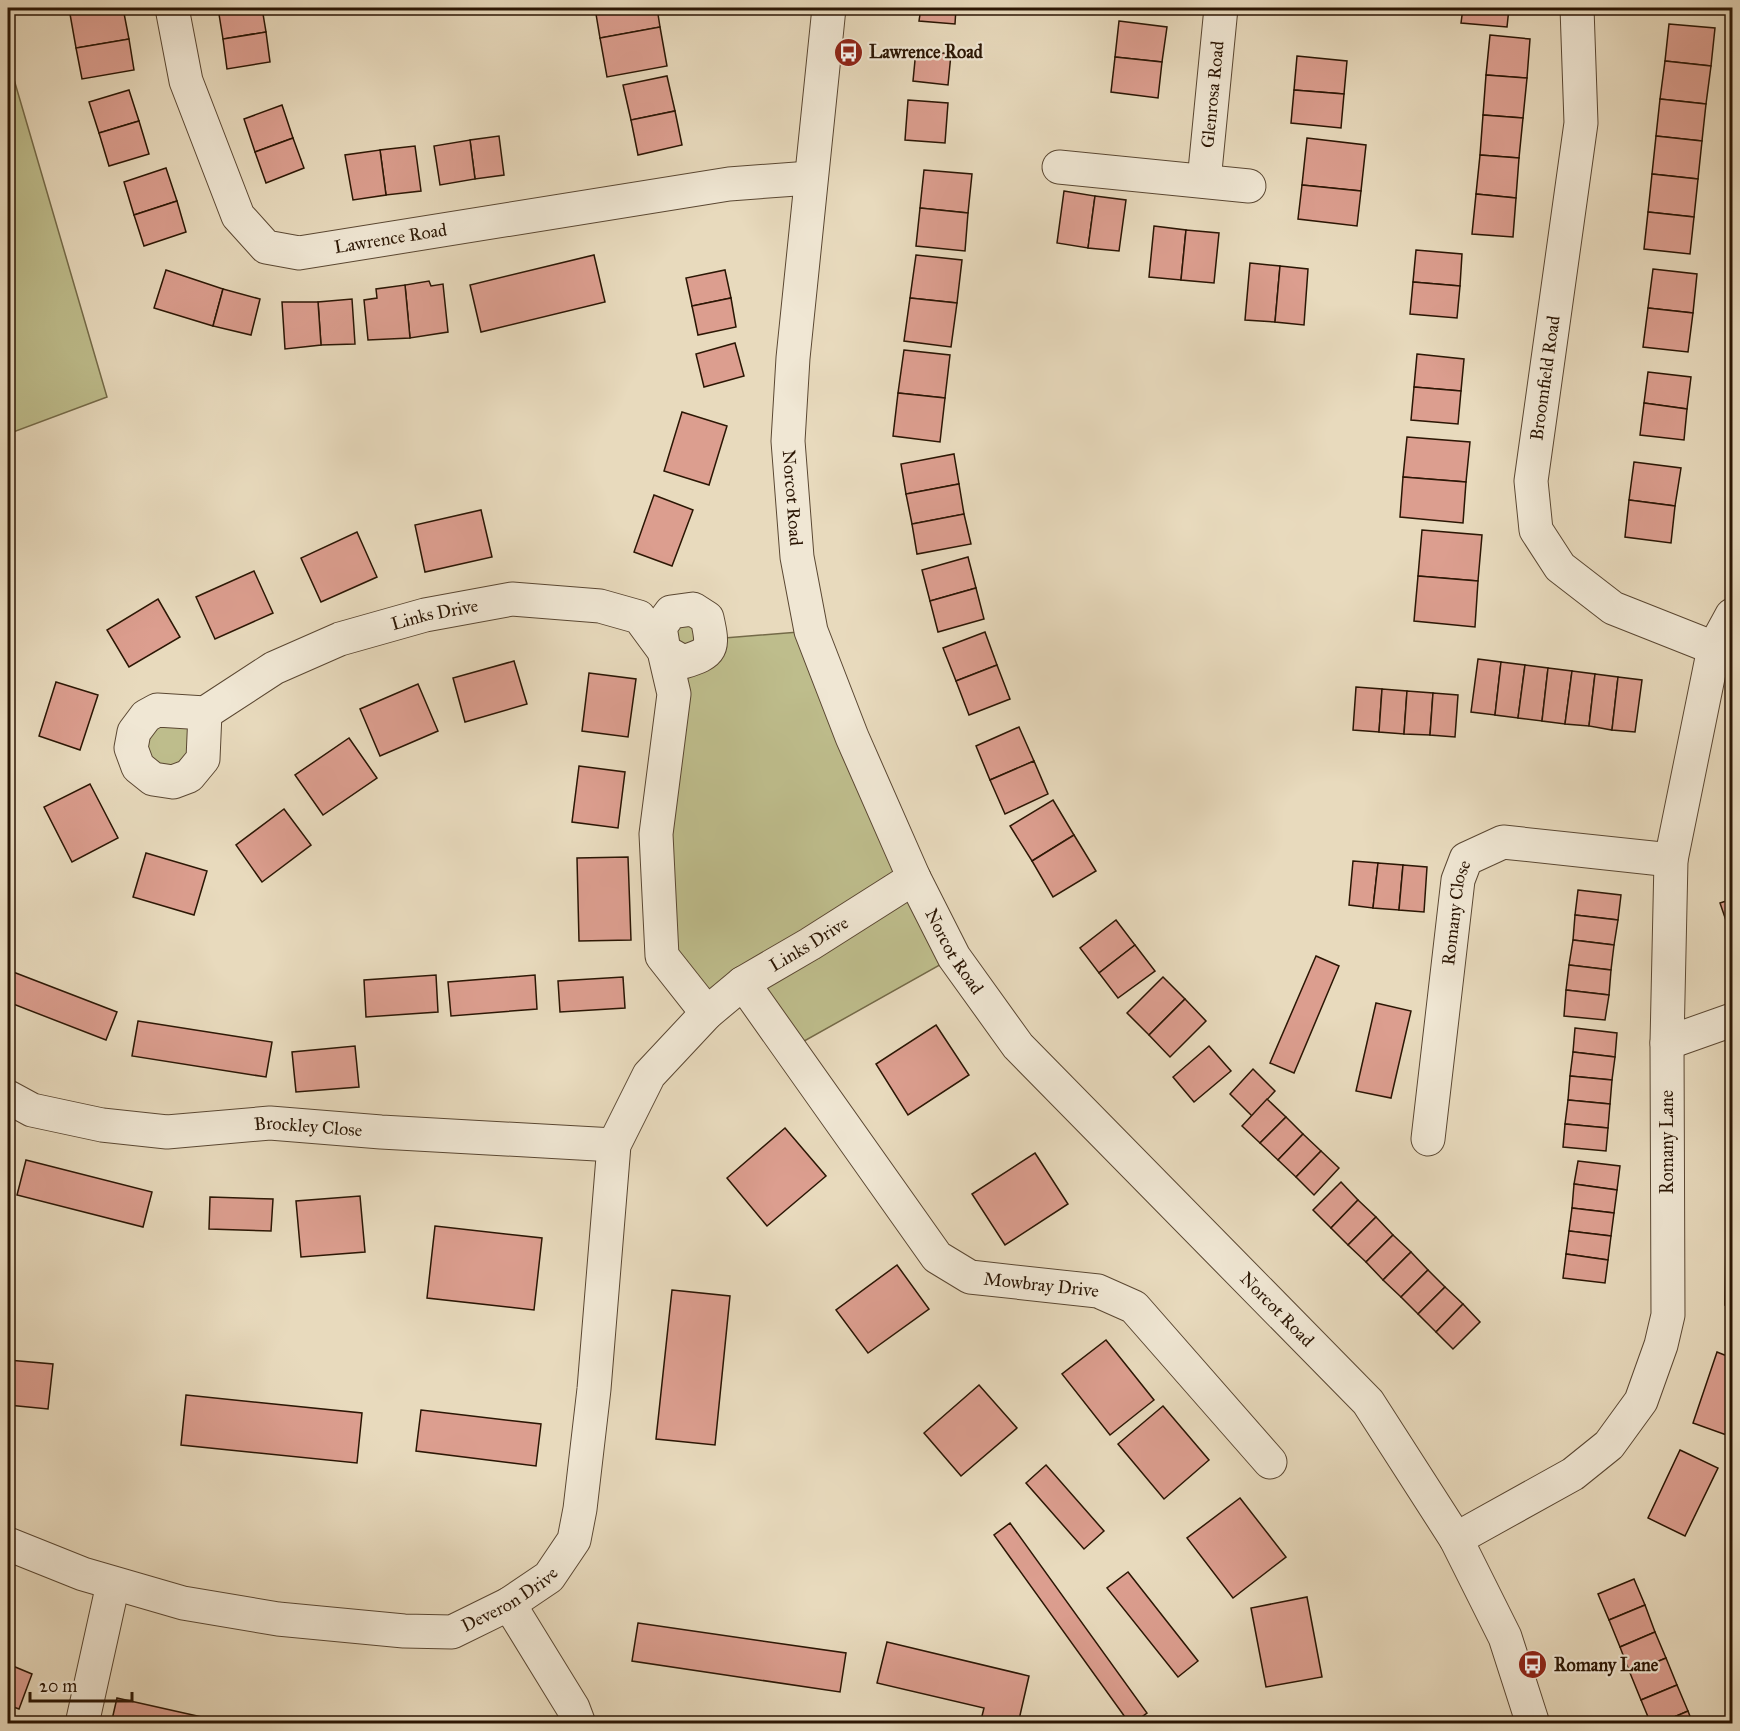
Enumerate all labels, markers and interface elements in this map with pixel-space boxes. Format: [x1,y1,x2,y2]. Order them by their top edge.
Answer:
bus stop icon: Lawrence Road [832,36,864,68]
street label: Glenrosa Road [1196,40,1229,149]
place label: Lawrence Road [869,41,984,63]
street label: Lawrence Road [333,218,448,258]
street label: Broomfield Road [1525,314,1565,442]
street label: Norcot Road [778,449,807,547]
street label: Links Drive [389,594,480,635]
street label: Romany Close [1437,857,1476,967]
street label: Norcot Road [920,905,988,999]
street label: Links Drive [765,912,852,976]
street label: Romany Lane [1656,1090,1678,1194]
street label: Brockley Close [253,1112,363,1141]
street label: Norcot Road [1235,1267,1319,1352]
street label: Mowbray Drive [982,1268,1100,1302]
street label: Deveron Drive [458,1564,563,1637]
bus stop icon: Romany Lane [1517,1649,1549,1681]
place label: Romany Lane [1554,1654,1659,1677]
scale bar [30,1665,132,1703]
text: 20 m [39,1675,77,1697]

